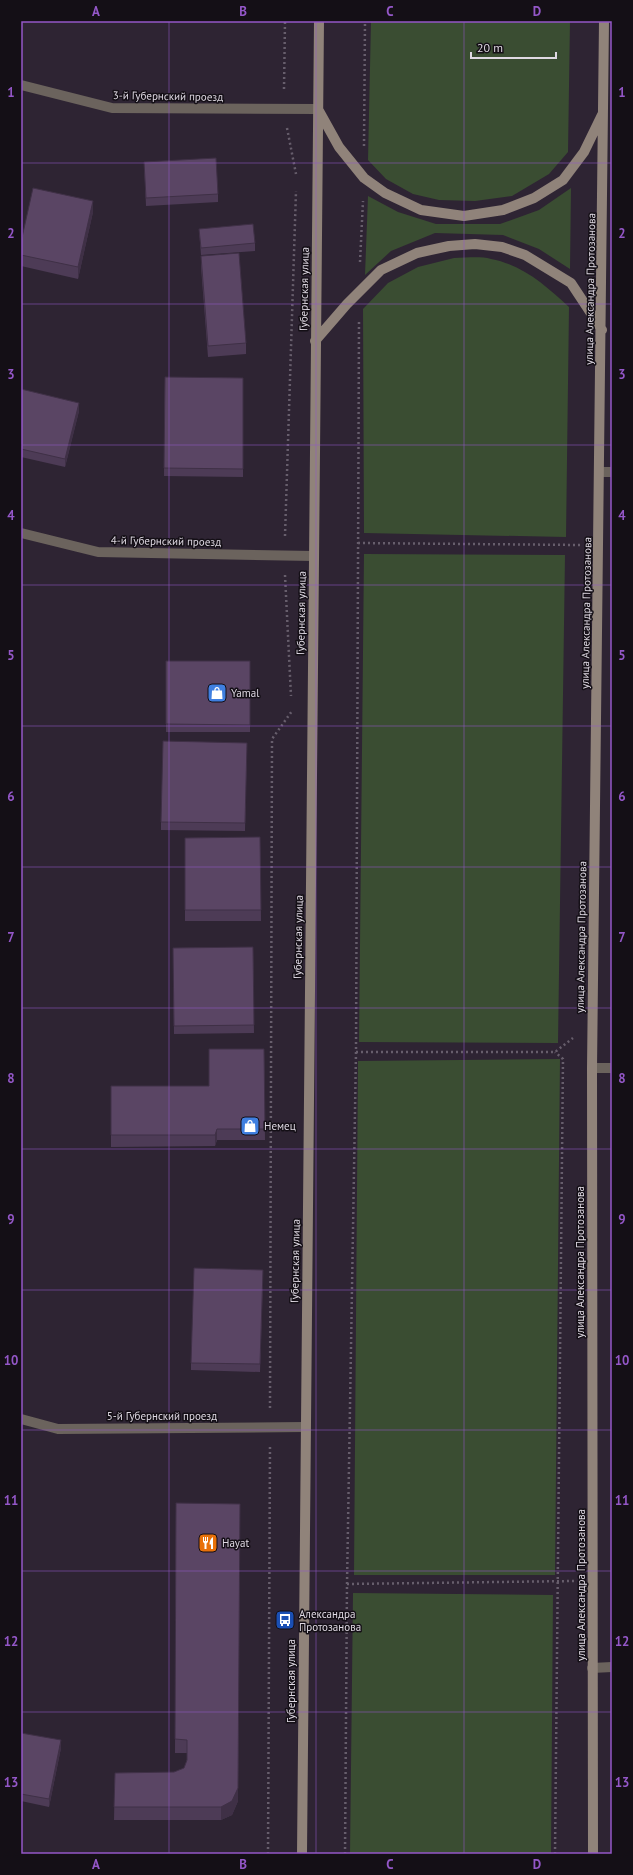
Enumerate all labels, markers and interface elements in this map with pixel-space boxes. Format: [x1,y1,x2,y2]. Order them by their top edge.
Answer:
text: A [92,3,100,20]
text: B [239,3,247,20]
text: C [386,3,394,20]
text: D [533,3,541,20]
scale bar [471,34,556,60]
text: 20 m [477,40,503,55]
text: 1 [7,84,15,101]
text: 1 [618,84,626,101]
street label: 3-й Губернский проезд [113,88,223,104]
street label: улица Александра Протозанова [582,213,598,365]
text: 2 [7,225,15,242]
text: 2 [618,225,626,242]
street label: Губернская улица [296,247,312,331]
text: 3 [7,366,15,383]
text: 3 [618,366,626,383]
text: 4 [7,507,15,524]
text: 4 [618,507,626,524]
street label: 4-й Губернский проезд [111,533,221,549]
street label: улица Александра Протозанова [578,537,594,689]
street label: Губернская улица [293,571,309,655]
text: 5 [7,647,15,664]
text: 5 [618,647,626,664]
shop icon: Yamal [206,682,228,704]
place label: Yamal [231,686,260,700]
text: 6 [7,788,15,805]
text: 6 [618,788,626,805]
street label: улица Александра Протозанова [573,861,589,1013]
street label: Губернская улица [290,895,306,979]
text: 7 [7,929,15,946]
text: 7 [618,929,626,946]
text: 8 [7,1070,15,1087]
text: 8 [618,1070,626,1087]
shop icon: Немец [239,1115,261,1137]
place label: Немец [264,1119,296,1133]
street label: улица Александра Протозанова [573,1186,587,1338]
text: 9 [7,1211,15,1228]
text: 9 [618,1211,626,1228]
street label: Губернская улица [287,1219,303,1303]
text: 10 [4,1352,18,1369]
text: 10 [615,1352,629,1369]
street label: 5-й Губернский проезд [107,1409,217,1423]
text: 11 [4,1492,18,1509]
text: 11 [615,1492,629,1509]
street label: улица Александра Протозанова [574,1509,588,1661]
restaurant icon: Hayat [197,1532,219,1554]
place label: Hayat [222,1536,249,1550]
place label: Александра Протозанова [299,1607,361,1634]
bus stop icon: Александра Протозанова [274,1609,296,1631]
text: 12 [4,1633,18,1650]
text: 12 [615,1633,629,1650]
street label: Губернская улица [284,1639,298,1723]
text: 13 [4,1774,18,1791]
text: 13 [615,1774,629,1791]
text: A [92,1856,100,1873]
text: B [239,1856,247,1873]
text: C [386,1856,394,1873]
text: D [533,1856,541,1873]

